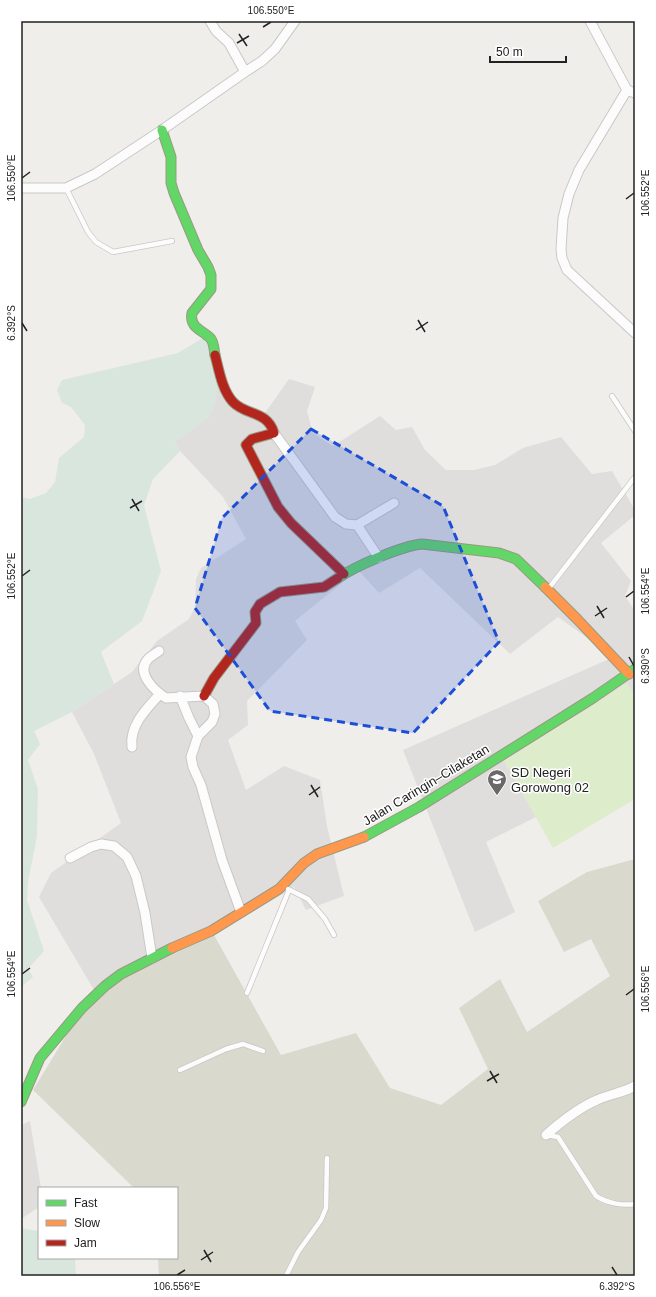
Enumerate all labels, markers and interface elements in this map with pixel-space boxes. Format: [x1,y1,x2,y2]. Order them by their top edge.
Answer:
text: 106.550°E [248,5,295,16]
scale bar [490,38,566,64]
text: 50 m [496,45,523,59]
text: 106.550°E [6,154,17,201]
text: 106.552°E [640,169,651,216]
text: 6.392°S [6,305,17,341]
text: 106.552°E [6,552,17,599]
text: 106.554°E [640,567,651,614]
text: 6.390°S [640,648,651,684]
street label: Jalan Caringin–Cilaketan [360,741,492,829]
place label: SD Negeri Gorowong 02 [511,765,589,795]
school or university icon: SD Negeri Gorowong 02 [486,768,508,796]
text: 106.554°E [6,950,17,997]
text: 106.556°E [640,965,651,1012]
legend [38,1187,178,1259]
text: Fast [74,1196,98,1210]
text: Slow [74,1216,100,1230]
text: Jam [74,1236,97,1250]
text: 106.556°E [154,1281,201,1292]
text: 6.392°S [599,1281,635,1292]

